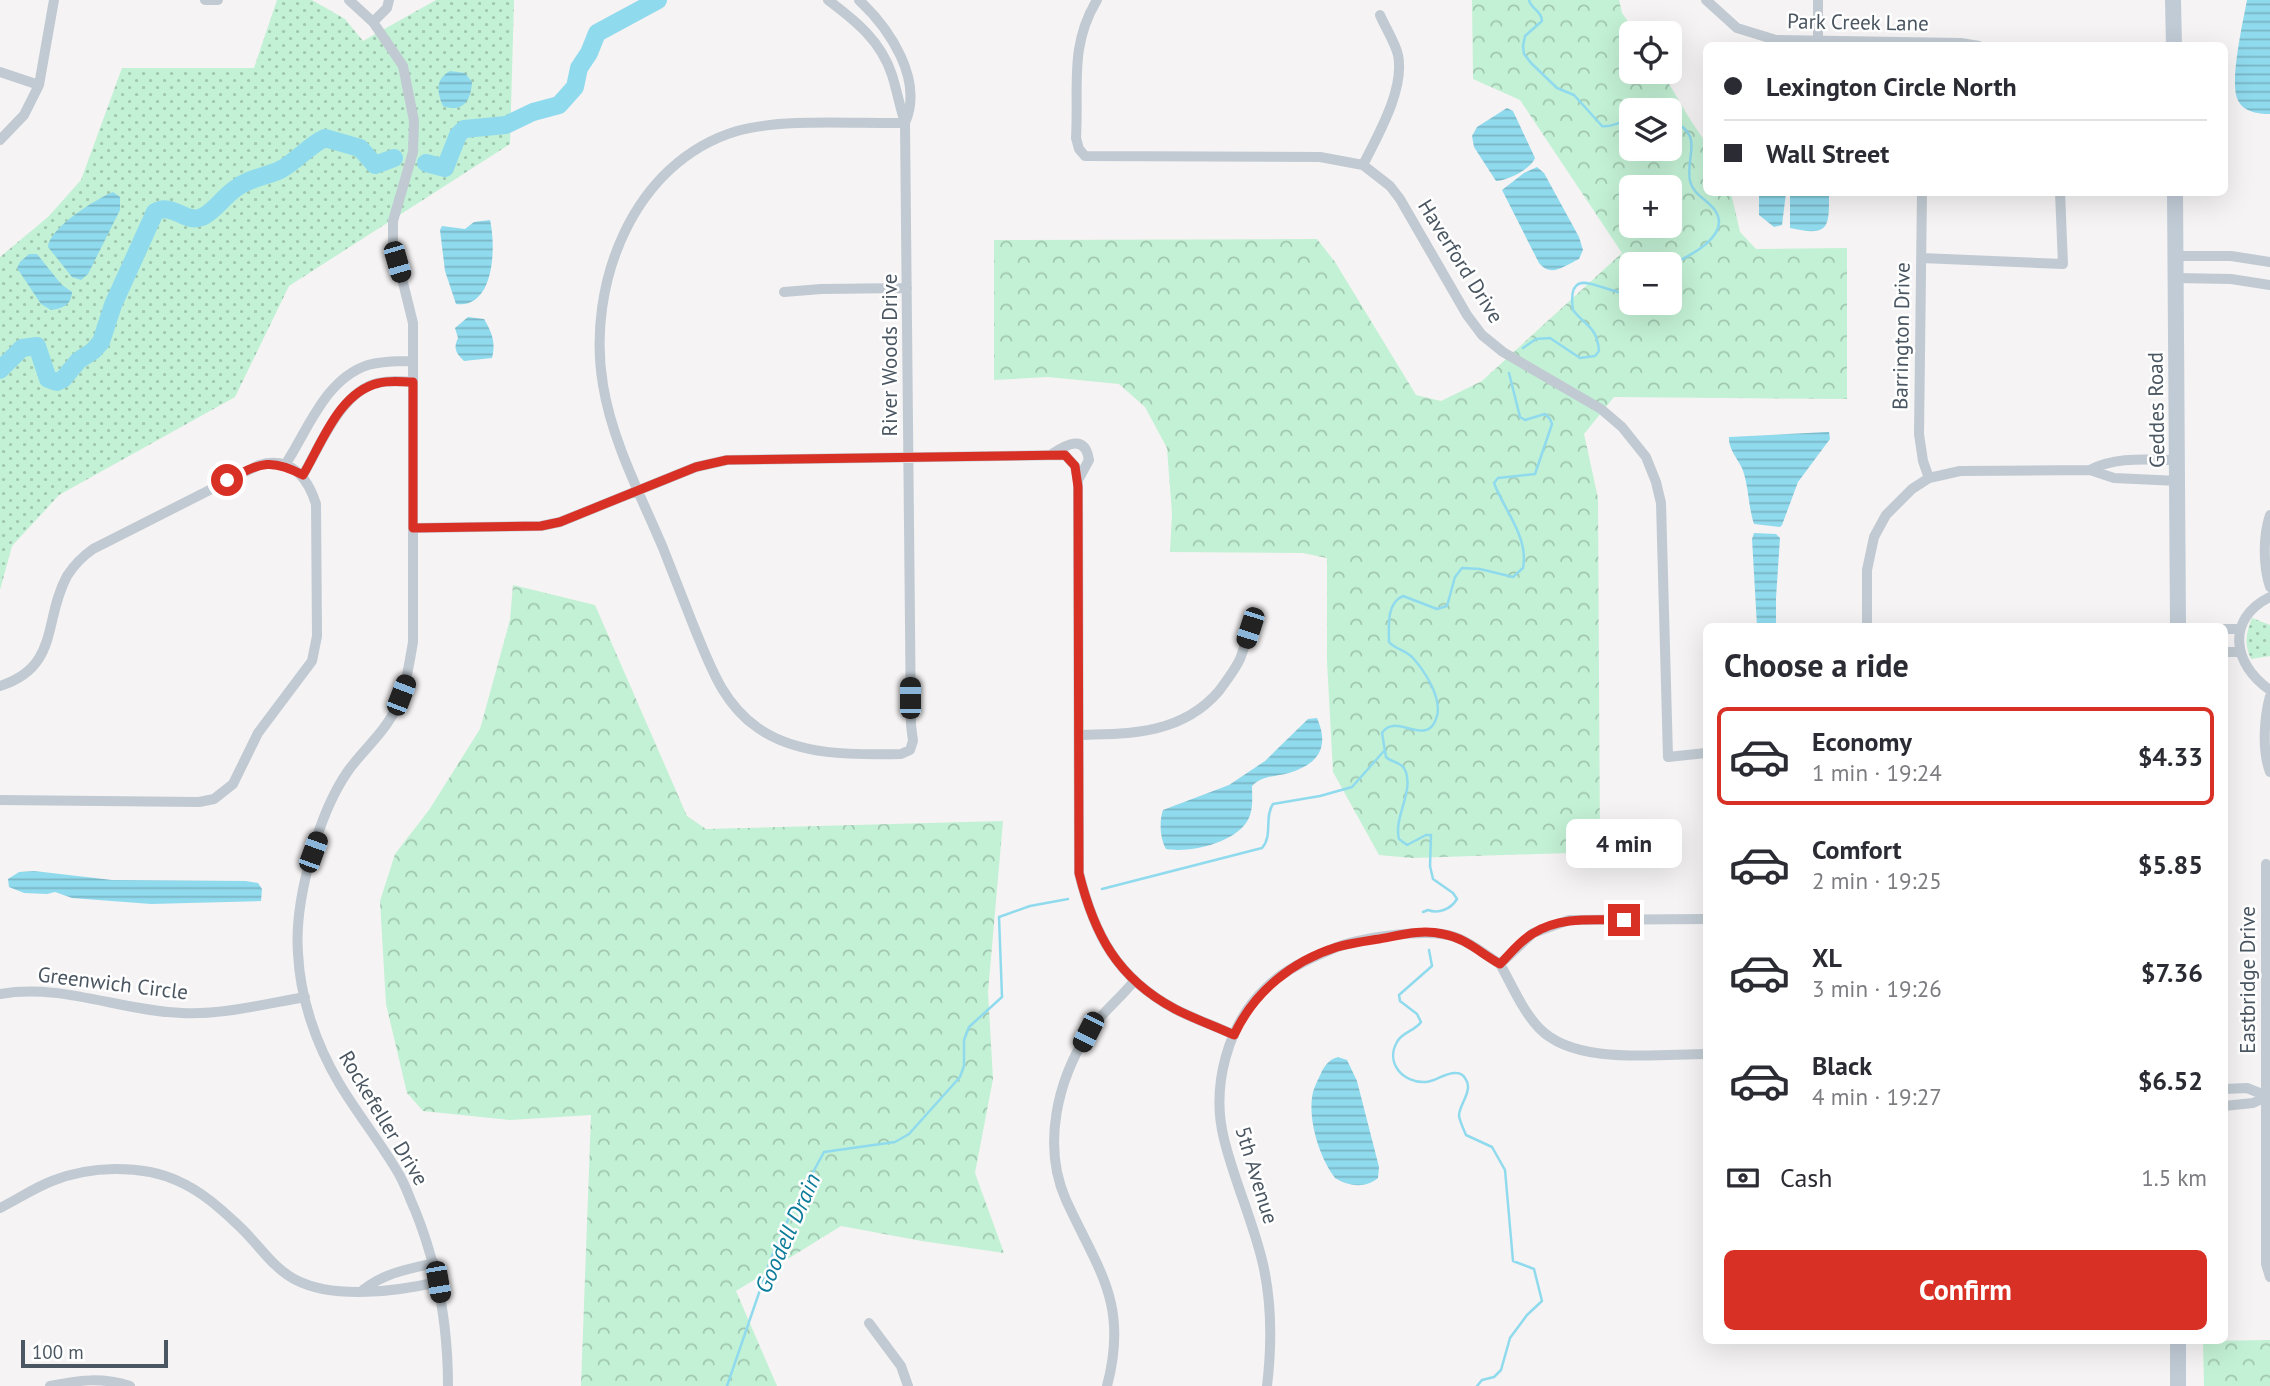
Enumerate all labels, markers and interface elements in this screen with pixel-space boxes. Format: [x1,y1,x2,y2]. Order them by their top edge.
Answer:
street label: Park Creek Lane [1787,7,1929,37]
map controls [1619,21,1682,315]
button: locate [1619,21,1682,84]
text: Lexington Circle North [1766,70,2017,103]
button: layers [1619,98,1682,161]
text: Wall Street [1766,137,1889,170]
button: + [1619,175,1682,238]
street label: Haverford Drive [1412,194,1510,328]
car [382,239,413,285]
button: − [1619,252,1682,315]
street label: Barrington Drive [1886,262,1916,410]
street label: River Woods Drive [876,274,903,436]
street label: Geddes Road [2141,352,2171,468]
route start [211,464,243,496]
car [1234,605,1267,651]
text: Choose a ride [1724,644,1909,686]
car [384,672,419,718]
car [900,677,921,719]
icon: car [1728,725,1791,788]
text: Economy [1812,725,1912,758]
text: $4.33 [2138,740,2203,773]
text: 1 min · 19:24 [1812,758,1942,787]
callout: 4 min [1566,818,1682,867]
car [296,829,331,875]
text: 4 min [1596,829,1652,858]
icon: car [1728,833,1791,896]
text: Comfort [1812,833,1902,866]
text: $5.85 [2138,848,2203,881]
text: 2 min · 19:25 [1812,866,1942,895]
route end [1608,904,1640,936]
street label: Eastbridge Drive [2234,906,2261,1054]
icon: car [1728,941,1791,1004]
text: XL [1812,941,1842,974]
text: $7.36 [2141,956,2203,989]
street label: Greenwich Circle [36,960,190,1006]
text: 3 min · 19:26 [1812,974,1942,1003]
car [1070,1009,1107,1055]
street label: Rockefeller Drive [333,1046,435,1190]
icon: car [1728,1049,1791,1112]
text: Black [1812,1049,1872,1082]
text: $6.52 [2138,1064,2203,1097]
text: 4 min · 19:27 [1812,1082,1942,1111]
street label: 5th Avenue [1229,1123,1285,1227]
icon: cash [1724,1159,1762,1197]
text: Cash [1780,1161,1832,1194]
text: 1.5 km [2141,1163,2207,1192]
water label: Goodell Drain [748,1169,826,1297]
button: Confirm [1724,1250,2207,1330]
car [425,1259,452,1305]
scale bar [21,1337,168,1369]
text: 100 m [32,1340,84,1364]

